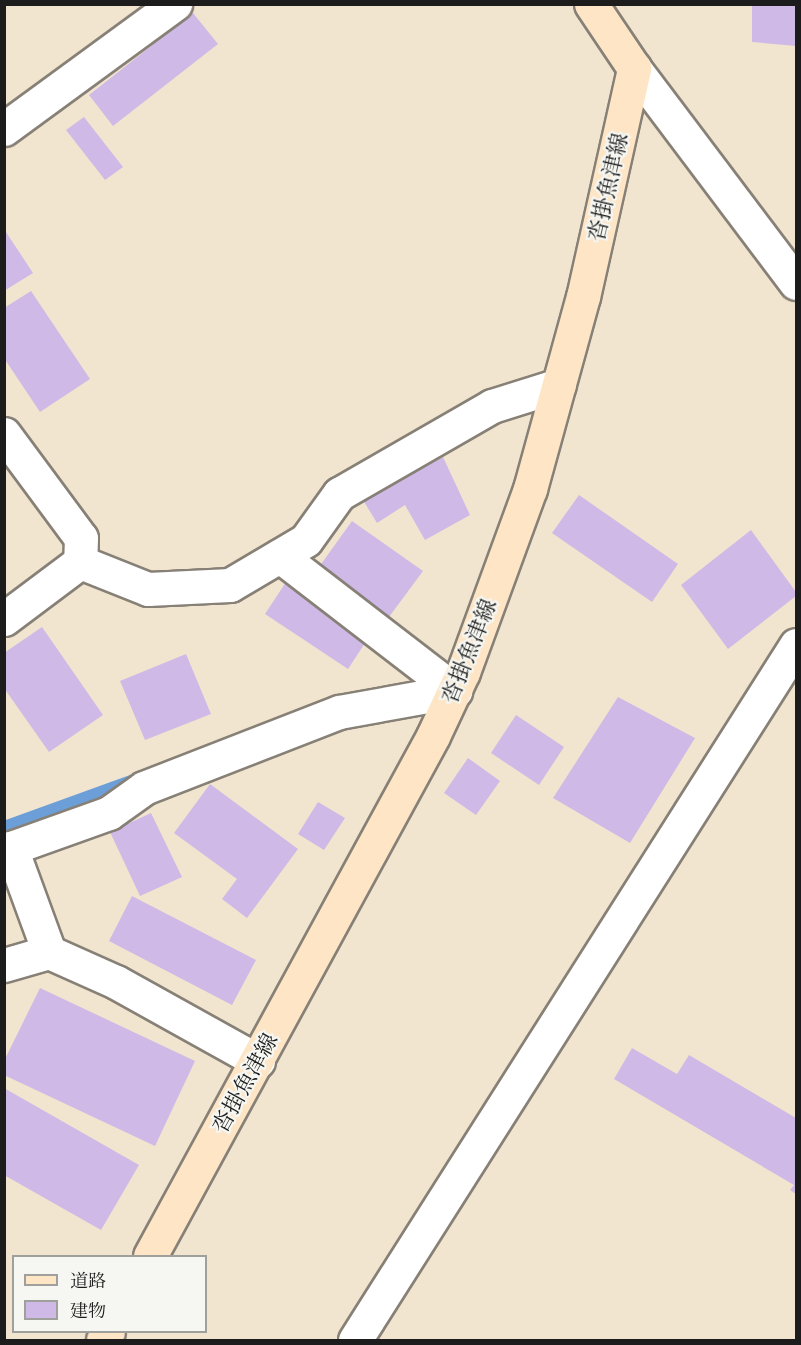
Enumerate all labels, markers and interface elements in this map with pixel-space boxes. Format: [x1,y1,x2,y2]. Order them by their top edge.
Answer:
street label: 沓掛魚津線 [583,130,633,244]
street label: 沓掛魚津線 [436,595,502,707]
street label: 沓掛魚津線 [207,1028,283,1138]
legend [12,1255,207,1333]
text: 道路 [70,1267,106,1294]
text: 建物 [70,1297,106,1324]

